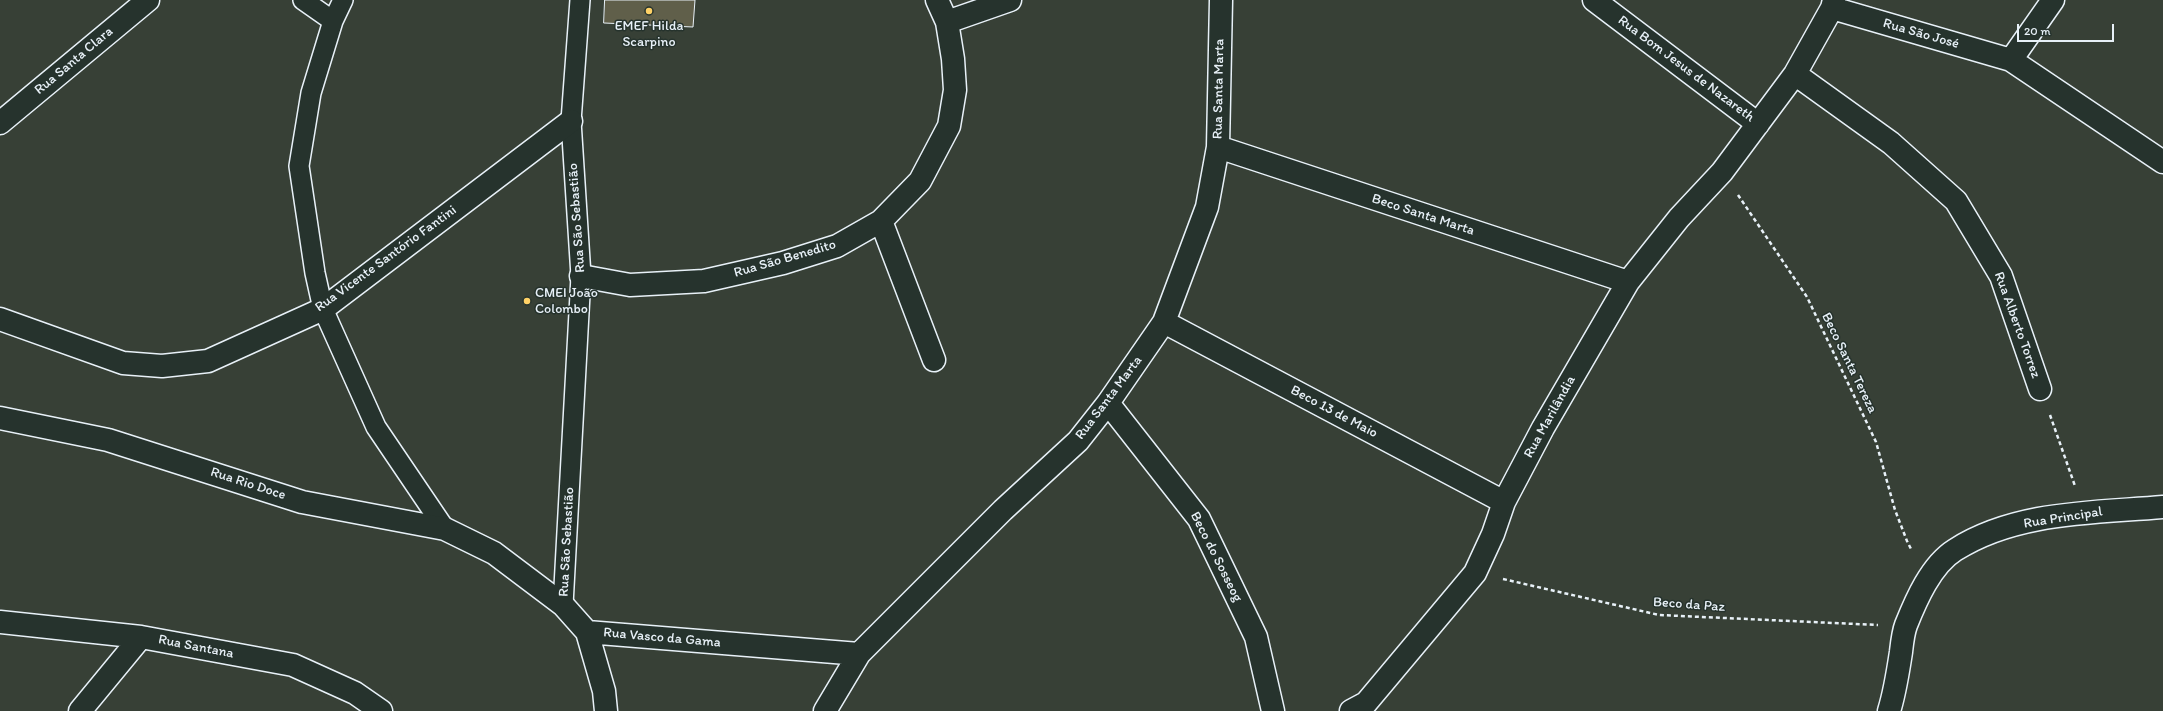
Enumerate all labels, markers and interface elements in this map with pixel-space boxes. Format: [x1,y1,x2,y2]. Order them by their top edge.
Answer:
marker: EMEF Hilda Scarpino [644,6,654,16]
street label: Rua Bom Jesus de Nazareth [1614,12,1758,126]
street label: Rua São José [1881,15,1961,53]
scale bar [2019,16,2116,42]
place label: EMEF Hilda Scarpino [615,18,683,50]
street label: Rua Santa Clara [31,23,117,99]
text: 20 m [2024,24,2051,38]
street label: Rua Santa Marta [1210,39,1228,139]
street label: Rua São Sebastião [565,163,589,273]
street label: Beco Santa Marta [1370,190,1476,240]
street label: Rua Vicente Santório Fantini [312,202,460,316]
street label: Rua São Benedito [732,236,838,282]
street label: Rua Alberto Torrez [1990,270,2044,380]
place label: CMEI João Colombo [535,285,598,318]
marker: CMEI João Colombo [522,296,532,306]
street label: Beco Santa Tereza [1817,310,1881,416]
street label: Rua Santa Marta [1072,353,1146,443]
street label: Rua Marilândia [1520,373,1580,461]
street label: Beco 13 de Maio [1288,382,1380,442]
street label: Rua Rio Doce [208,464,288,504]
street label: Rua São Sebastião [556,487,578,597]
street label: Rua Principal [2022,503,2104,533]
street label: Beco do Sosseog [1186,509,1246,605]
street label: Beco da Paz [1652,594,1726,616]
street label: Rua Vasco da Gama [603,624,721,652]
street label: Rua Santana [157,631,235,663]

